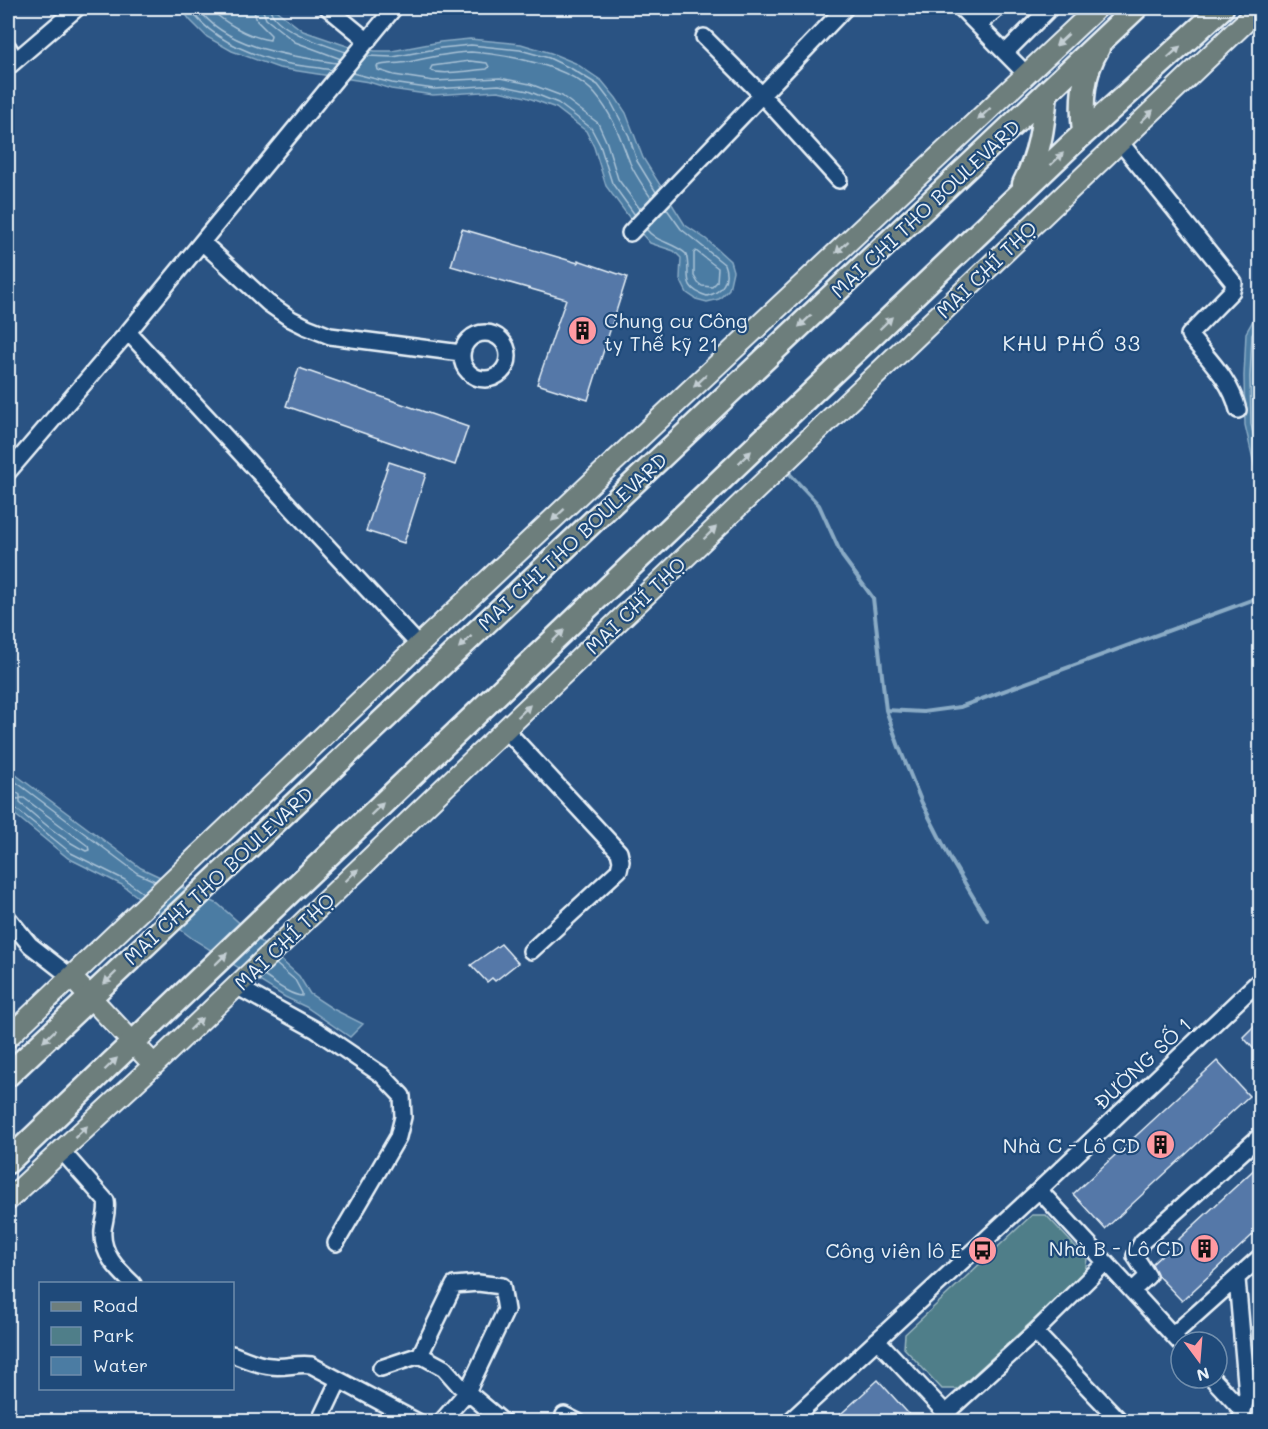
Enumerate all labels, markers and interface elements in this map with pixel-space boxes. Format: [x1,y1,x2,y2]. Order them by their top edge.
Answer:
one-way arrow [1055,33,1069,47]
one-way arrow [1166,45,1181,59]
one-way arrow [977,106,991,120]
one-way arrow [1140,109,1155,123]
street label: MAI CHI THO BOULEVARD [825,113,1025,303]
one-way arrow [1050,152,1064,166]
street label: MAI CHÍ THỌ [930,215,1042,323]
one-way arrow [835,240,850,253]
place label: Chung cư Công ty Thế kỹ 21 [604,307,748,356]
one-way arrow [798,313,812,327]
building icon: Chung cư Công ty Thế kỹ 21 [567,315,599,347]
one-way arrow [879,316,893,330]
district label: KHU PHỐ 33 [1002,329,1142,356]
one-way arrow [692,374,707,388]
street label: MAI CHI THO BOULEVARD [472,446,672,636]
one-way arrow [738,451,752,465]
one-way arrow [551,507,565,521]
one-way arrow [703,526,718,540]
street label: MAI CHÍ THỌ [579,551,691,659]
one-way arrow [551,629,565,643]
one-way arrow [457,635,472,649]
one-way arrow [516,705,530,719]
street label: MAI CHI THO BOULEVARD [118,780,318,970]
one-way arrow [369,803,383,817]
one-way arrow [345,868,360,882]
street label: MAI CHÍ THỌ [228,887,340,995]
one-way arrow [214,953,228,967]
one-way arrow [102,971,117,985]
street label: ĐƯỜNG SỐ 1 [1088,1011,1196,1115]
one-way arrow [188,1018,203,1031]
one-way arrow [41,1029,56,1043]
one-way arrow [103,1057,118,1071]
one-way arrow [74,1125,88,1139]
building icon: Nhà C - Lô CD [1145,1129,1177,1161]
place label: Nhà C - Lô CD [1003,1132,1140,1158]
building icon: Nhà B - Lô CD [1189,1232,1221,1264]
bus stop icon: Công viên lô E [967,1234,999,1266]
place label: Nhà B - Lô CD [1049,1235,1184,1261]
place label: Công viên lô E [825,1237,962,1263]
legend [39,1282,234,1390]
text: Road [93,1293,138,1317]
text: Park [93,1323,134,1347]
north arrow [1169,1330,1229,1390]
text: Water [93,1353,148,1377]
text: N [1195,1363,1212,1387]

